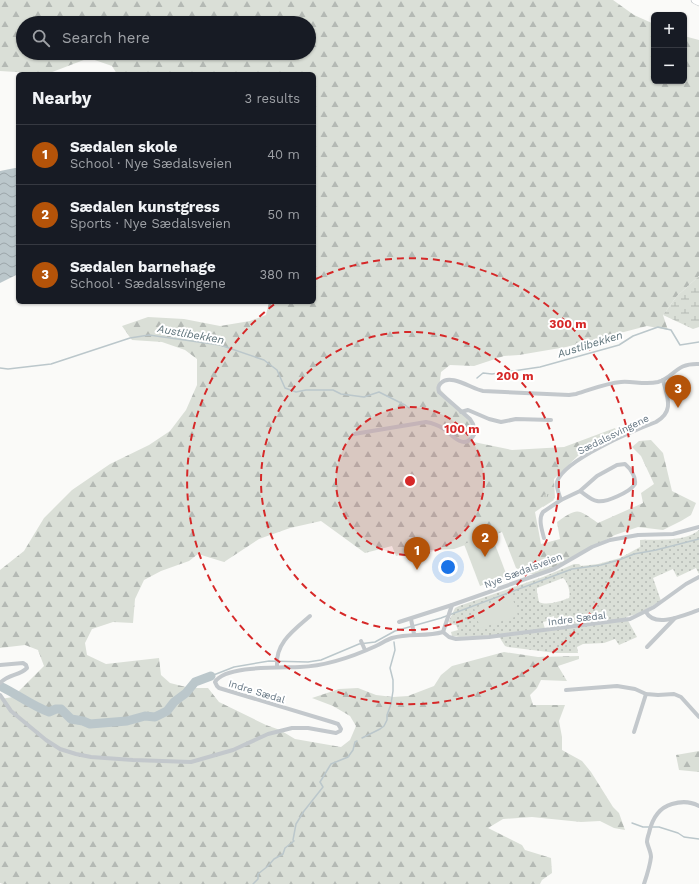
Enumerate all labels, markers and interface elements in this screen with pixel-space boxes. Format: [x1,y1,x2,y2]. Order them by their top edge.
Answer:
map controls [651,12,687,84]
button: + [651,12,687,48]
search box [16,16,316,60]
icon: search [30,27,52,49]
text: Search here [62,29,150,47]
button: − [651,48,687,84]
text: Nearby [32,88,91,108]
text: 3 results [245,91,300,106]
text: Sædalen skole [70,138,178,156]
text: 1 [42,147,48,162]
text: 40 m [267,147,300,162]
text: School · Nye Sædalsveien [70,156,232,171]
text: Sædalen kunstgress [70,198,220,216]
text: 2 [41,207,49,222]
text: 50 m [268,207,300,222]
text: Sports · Nye Sædalsveien [70,216,231,231]
text: Sædalen barnehage [70,258,216,276]
text: 3 [41,267,49,282]
text: 380 m [260,267,300,282]
text: School · Sædalssvingene [70,276,226,291]
text: 300 m [549,317,587,331]
water label: Austlibekken [156,322,225,347]
water label: Austlibekken [555,328,624,361]
text: 200 m [496,369,534,383]
pin: 3 [665,375,691,408]
street label: Sædalssvingene [576,412,651,456]
text: 100 m [444,422,480,436]
centre of rings [403,474,417,488]
pin: 2 [472,524,498,557]
pin: 1 [404,537,430,570]
street label: Nye Sædalsveien [483,551,564,590]
your location [438,557,458,577]
street label: Indre Sædal [547,609,607,628]
street label: Indre Sædal [227,678,287,705]

